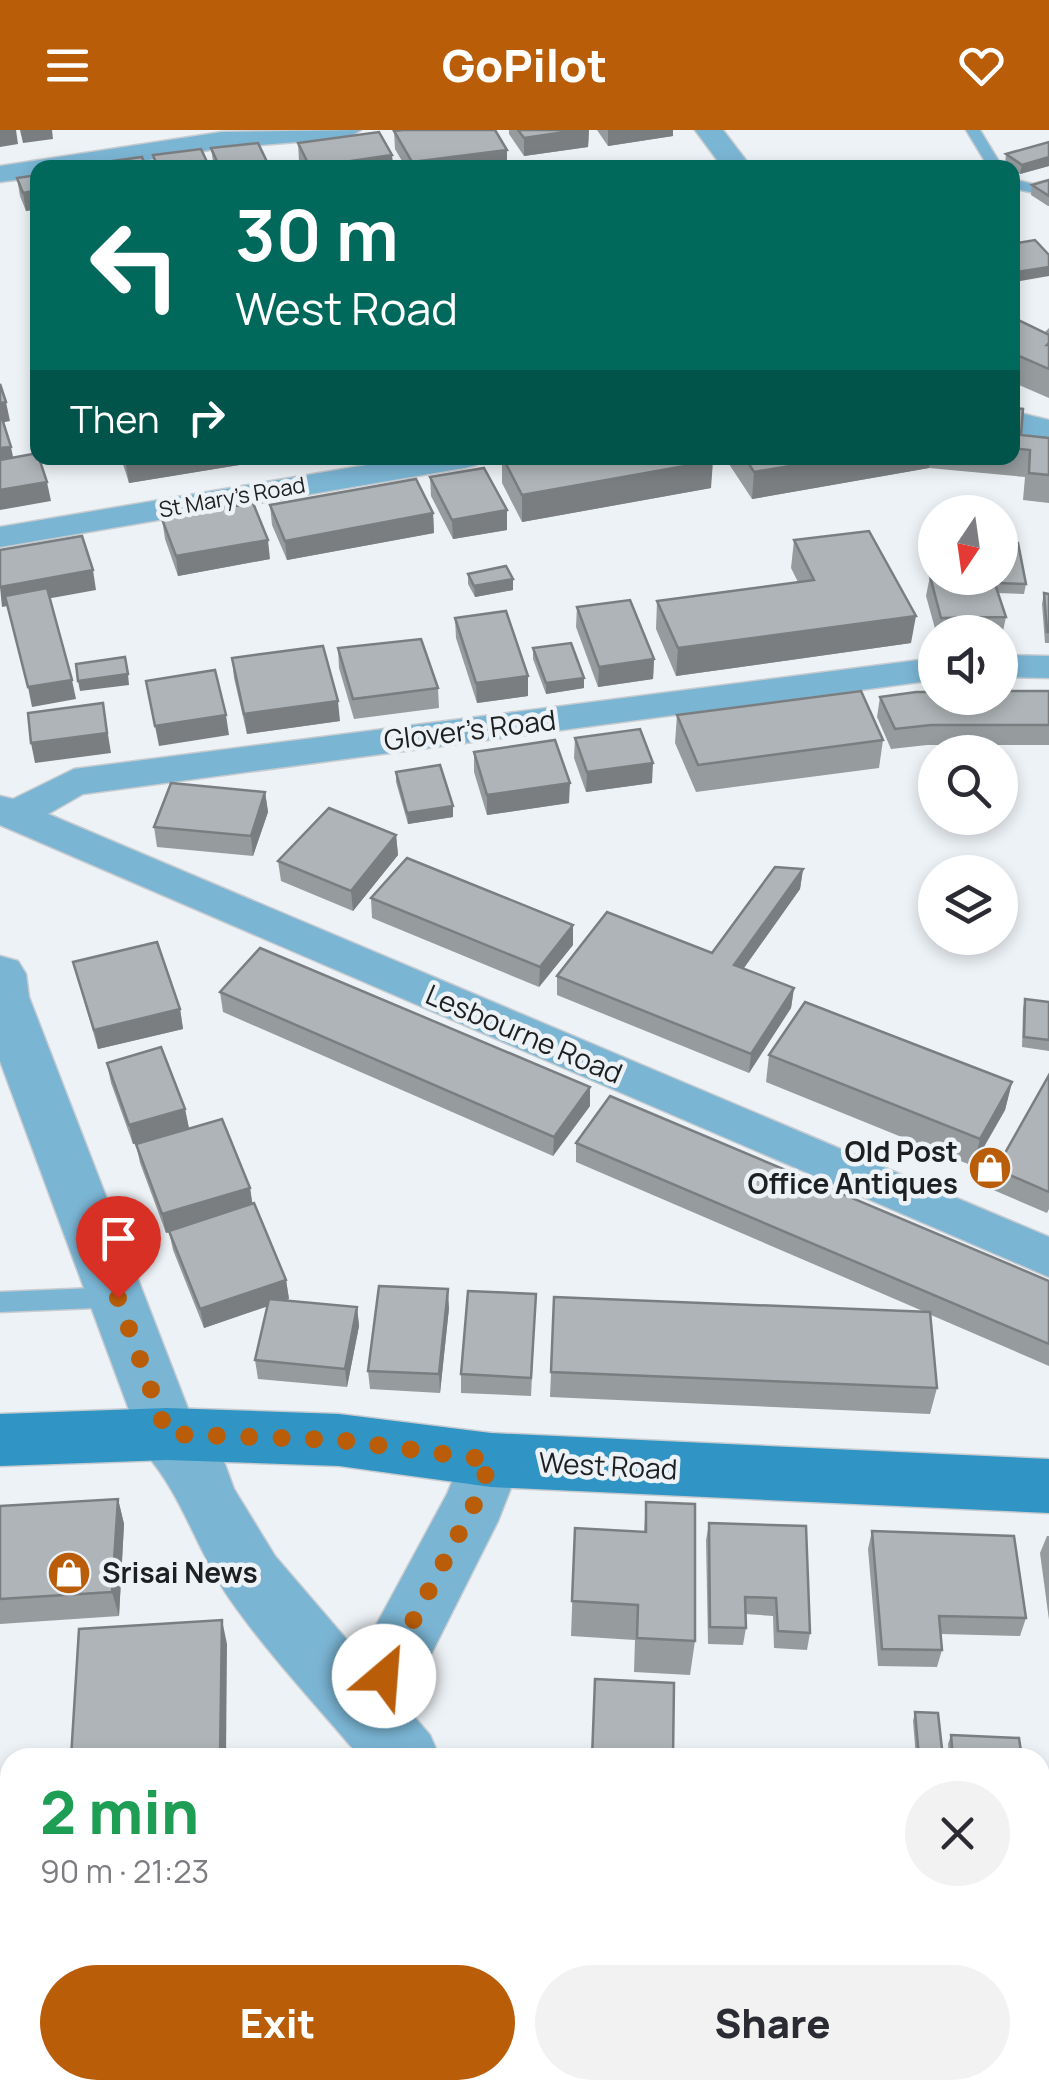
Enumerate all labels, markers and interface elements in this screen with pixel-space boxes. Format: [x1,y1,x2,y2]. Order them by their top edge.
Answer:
text: GoPilot [442,34,607,96]
icon: menu [40,38,95,93]
icon: heart [954,38,1009,93]
text: 30 m [235,186,399,282]
icon: left [70,200,200,330]
text: West Road [235,277,458,339]
icon: right [179,390,234,445]
text: Then [70,392,159,444]
street label: St Mary's Road [156,469,308,525]
north arrow [918,495,1018,595]
map controls [918,495,1018,955]
button: sound [918,615,1018,715]
street label: Glover's Road [382,700,558,758]
button: search [918,735,1018,835]
button: layers [918,855,1018,955]
street label: Lesbourne Road [420,975,629,1092]
place label: Old Post Office Antiques [748,1132,958,1202]
shop icon: Old Post Office Antiques [967,1145,1013,1191]
pin [76,1196,161,1299]
icon: arrive [91,1211,146,1266]
street label: West Road [538,1442,678,1488]
shop icon: Srisai News [46,1550,92,1596]
place label: Srisai News [102,1553,258,1591]
position arrow [332,1624,436,1728]
text: 2 min [40,1770,199,1852]
button: close [905,1781,1010,1886]
text: 90 m · 21:23 [40,1849,209,1893]
button: Exit [40,1965,515,2080]
button: Share [535,1965,1010,2080]

